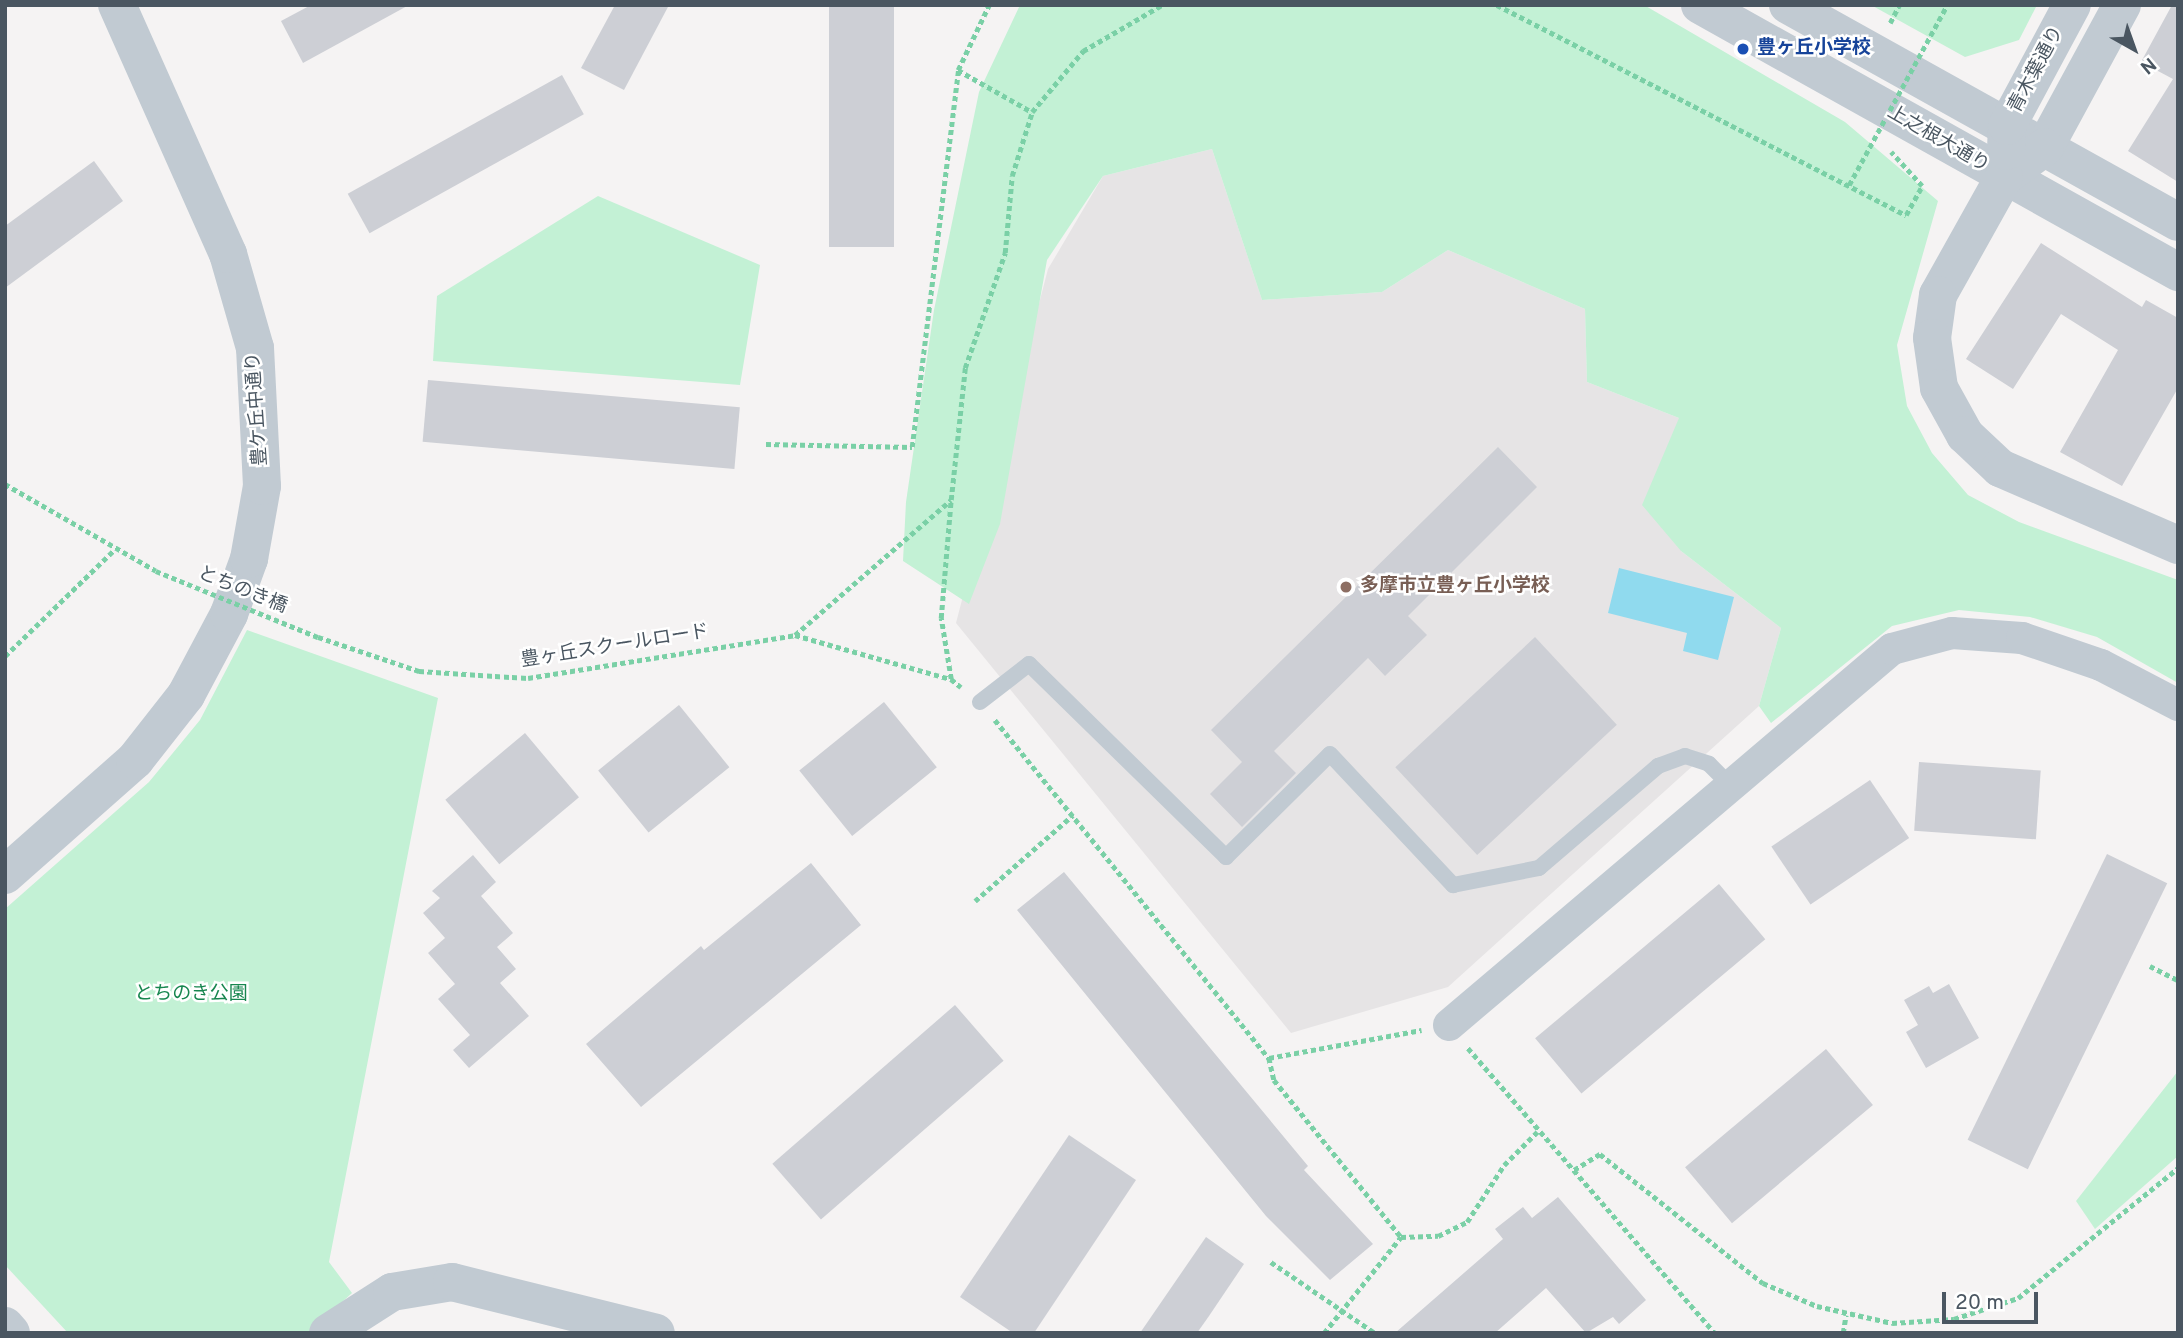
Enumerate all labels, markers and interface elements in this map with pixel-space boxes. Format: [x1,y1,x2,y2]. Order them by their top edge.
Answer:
north arrow [2099,14,2169,84]
street label: 青木葉通り [2005,23,2069,117]
place label: 豊ヶ丘小学校 [1757,38,1871,60]
marker: 豊ヶ丘小学校 [1735,41,1751,57]
text: N [2135,52,2160,79]
street label: 上之根大通り [1883,102,1993,178]
street label: 豊ケ丘中通り [243,351,273,467]
street label: とちのき橋 [194,563,290,619]
place label: 多摩市立豊ヶ丘小学校 [1360,576,1550,598]
marker: 多摩市立豊ヶ丘小学校 [1338,579,1354,595]
street label: 豊ヶ丘スクールロード [519,621,711,673]
park label: とちのき公園 [134,984,248,1006]
scale bar [1945,1278,2041,1322]
text: 20 m [1955,1290,2004,1317]

